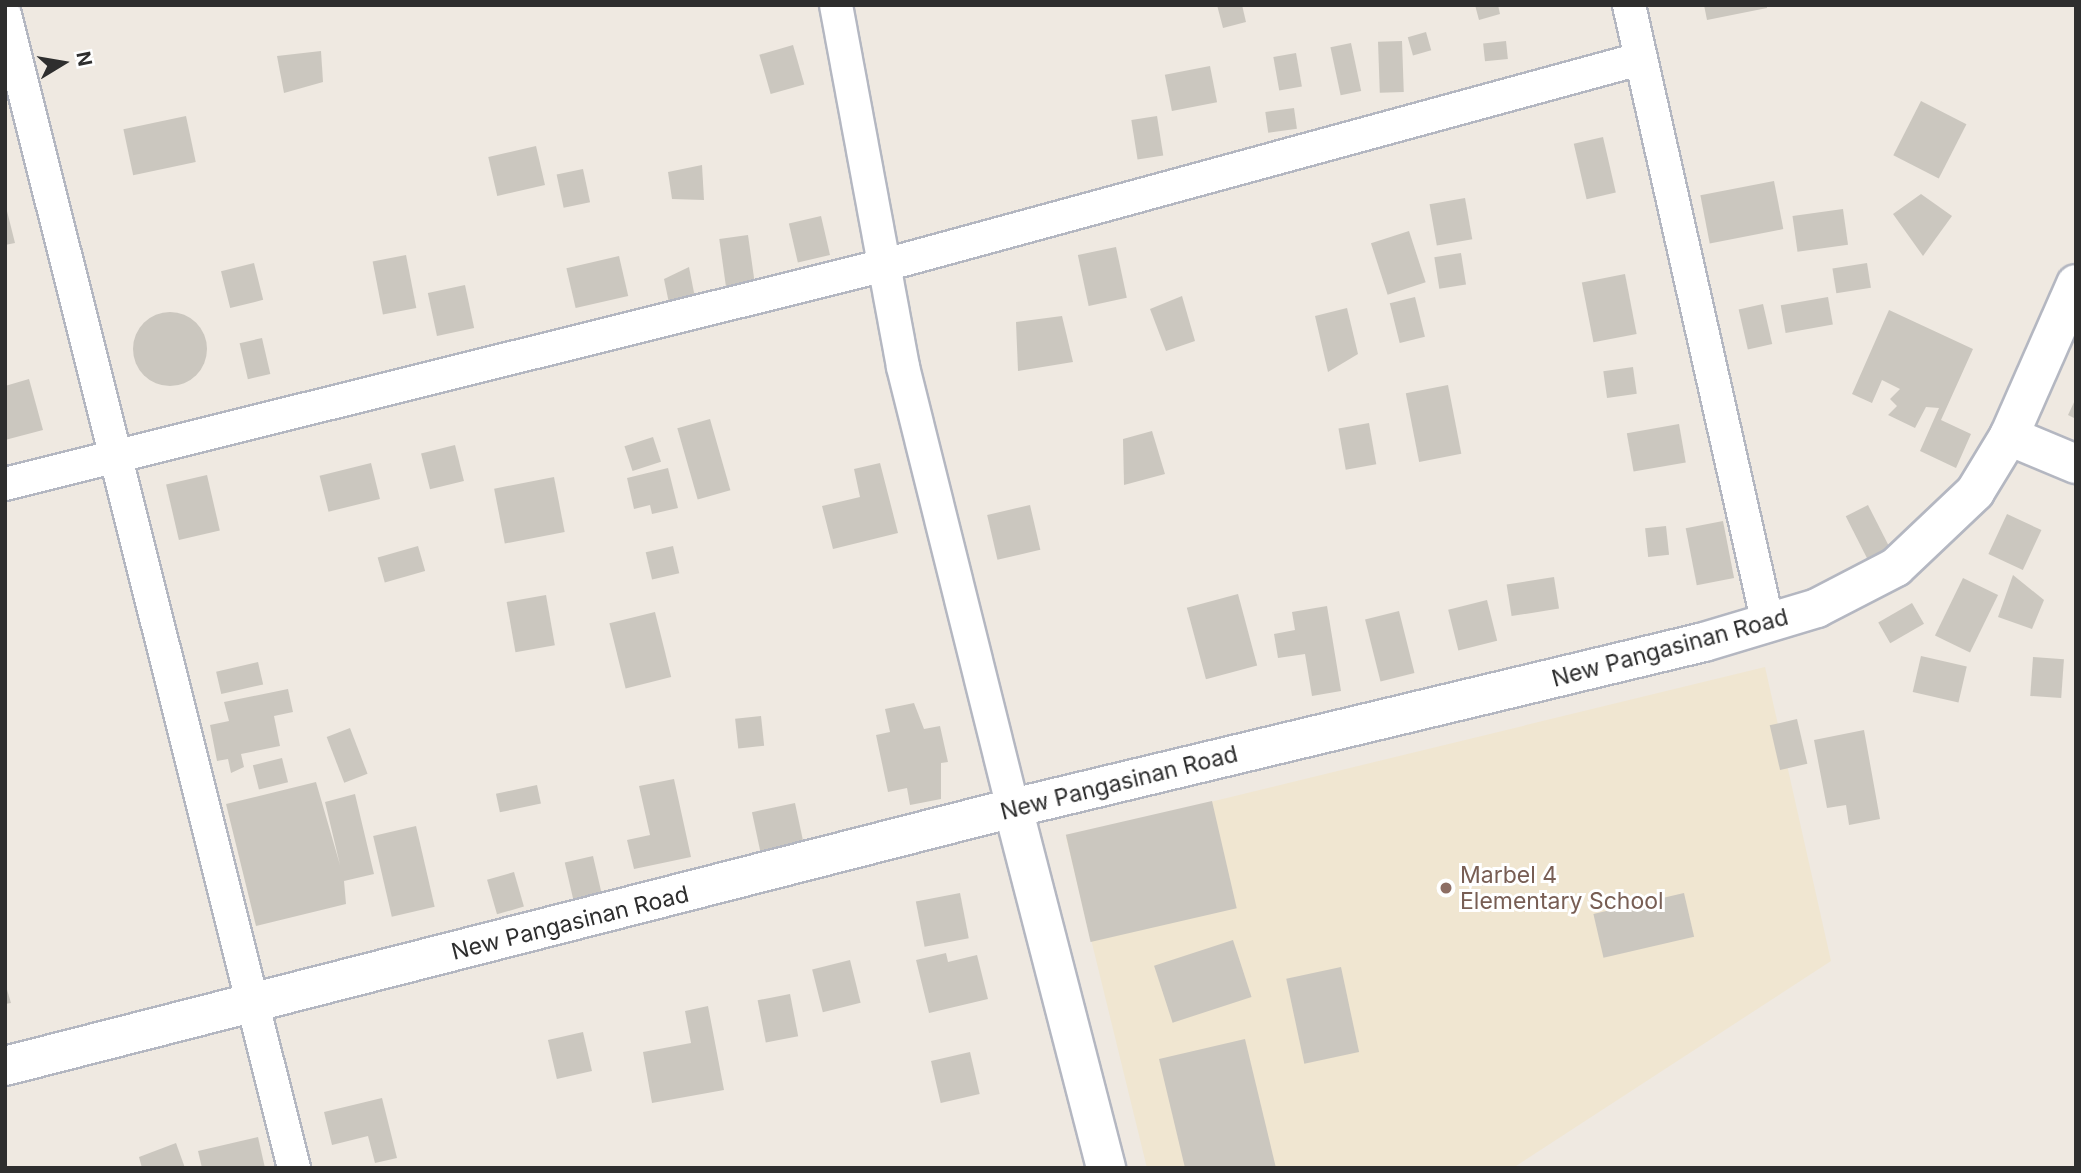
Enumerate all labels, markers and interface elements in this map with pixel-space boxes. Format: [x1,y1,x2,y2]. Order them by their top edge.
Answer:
north arrow [28,28,98,98]
text: N [71,50,97,68]
street label: New Pangasinan Road [1549,603,1791,693]
street label: New Pangasinan Road [997,740,1241,826]
place label: Marbel 4 Elementary School [1460,861,1664,915]
street label: New Pangasinan Road [448,880,692,966]
marker: Marbel 4 Elementary School [1438,880,1454,896]

